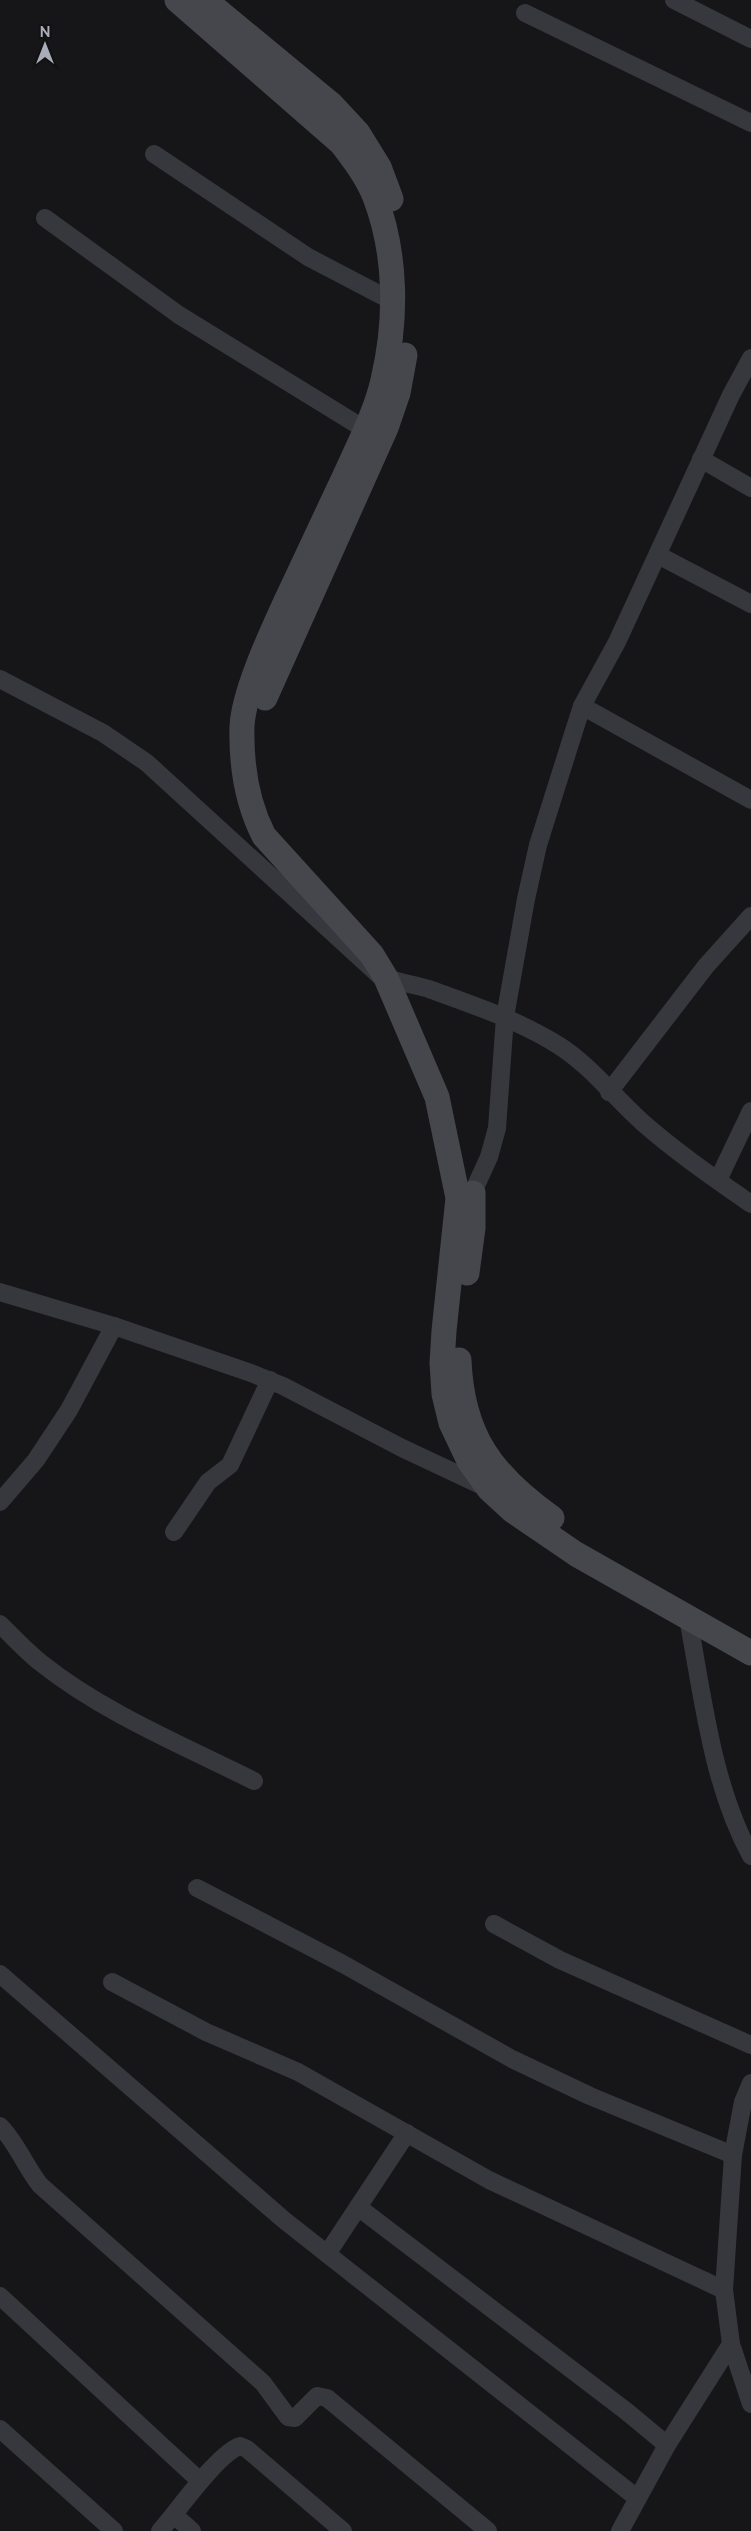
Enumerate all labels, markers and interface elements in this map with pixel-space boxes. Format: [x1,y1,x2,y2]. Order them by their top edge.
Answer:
north arrow [20,20,70,70]
text: N [40,24,50,40]

